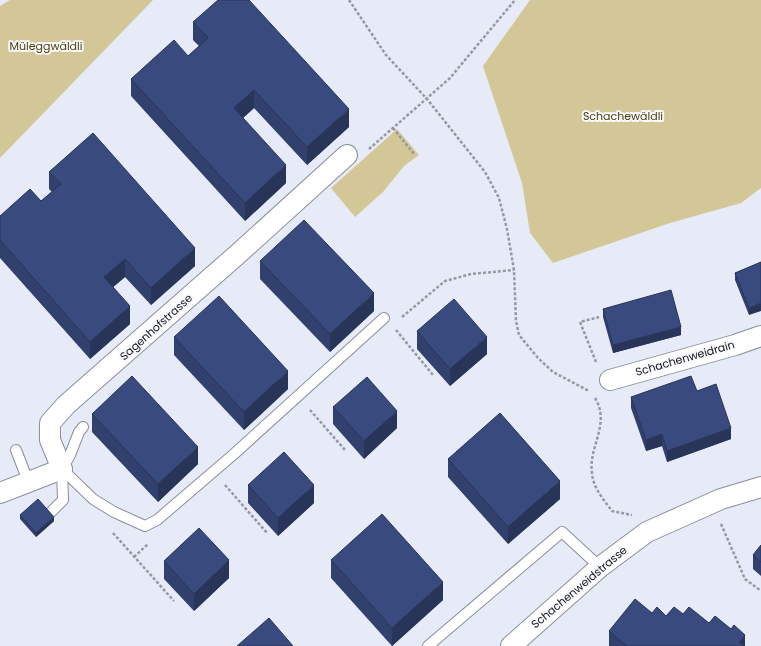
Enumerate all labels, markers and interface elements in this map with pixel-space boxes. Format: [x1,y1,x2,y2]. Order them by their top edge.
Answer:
park label: Müleggwäldli [10,38,83,54]
park label: Schachewäldli [583,108,663,124]
street label: Sagenhofstrasse [116,290,196,364]
street label: Schachenweidrain [634,336,736,380]
street label: Schachenweidstrasse [528,542,631,632]

